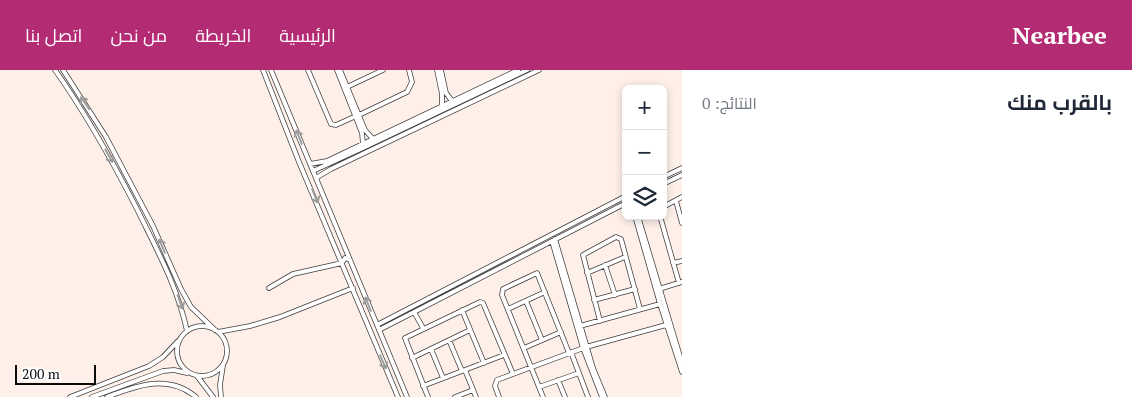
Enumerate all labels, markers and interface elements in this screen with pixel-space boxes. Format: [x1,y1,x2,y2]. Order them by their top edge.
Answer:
text: Nearbee [1012,19,1107,51]
text: اتصل بنا [25,23,82,47]
text: من نحن [110,23,167,47]
text: الخريطة [195,23,251,47]
text: الرئيسية [279,23,336,47]
map controls [622,85,667,220]
button: + [622,85,667,130]
text: بالقرب منك [1007,88,1112,116]
text: النتائج: 0 [702,92,757,114]
one-way arrow [80,96,90,110]
one-way arrow [294,130,303,145]
button: − [622,130,667,175]
one-way arrow [104,148,114,162]
button: layers [622,175,667,220]
one-way arrow [310,188,320,203]
one-way arrow [157,239,167,254]
one-way arrow [175,293,185,309]
one-way arrow [362,296,371,311]
one-way arrow [379,354,389,369]
scale bar [15,362,96,385]
text: 200 m [22,364,60,383]

